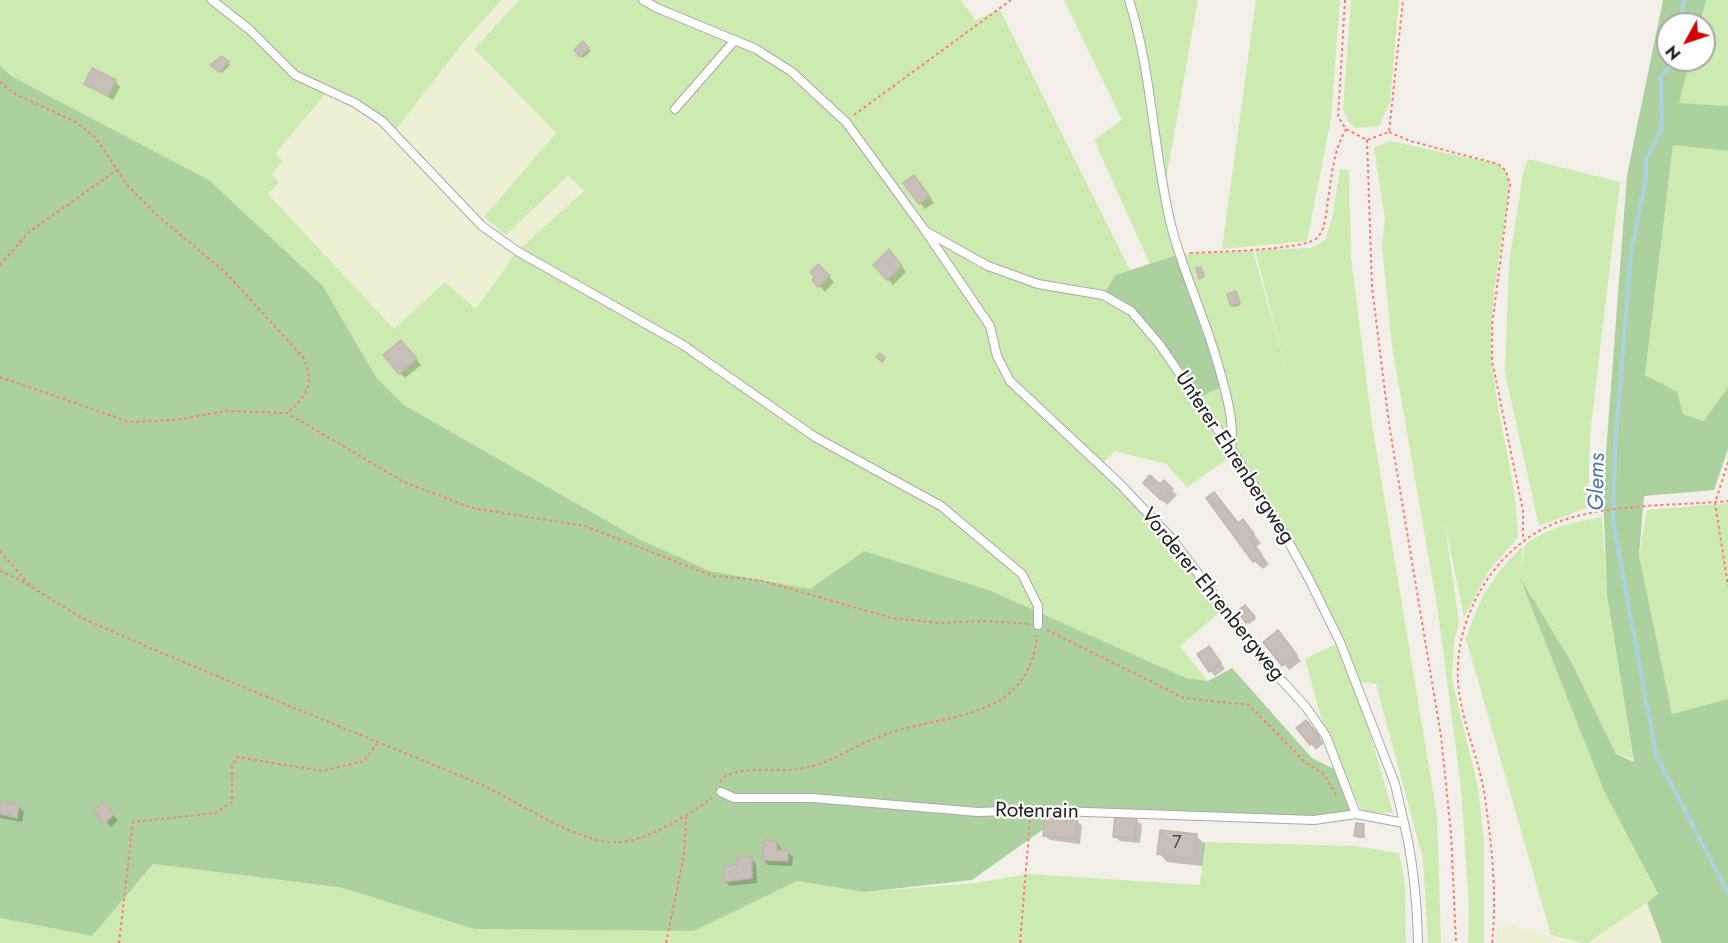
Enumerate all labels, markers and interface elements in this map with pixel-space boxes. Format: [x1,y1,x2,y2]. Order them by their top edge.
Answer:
north arrow [1656,12,1716,72]
text: N [1660,40,1686,65]
street label: Unterer Ehrenbergweg [1169,367,1299,549]
water label: Glems [1584,453,1612,511]
street label: Vorderer Ehrenbergweg [1135,504,1289,686]
street label: Rotenrain [995,799,1079,825]
house number: 7 [1172,833,1182,855]

